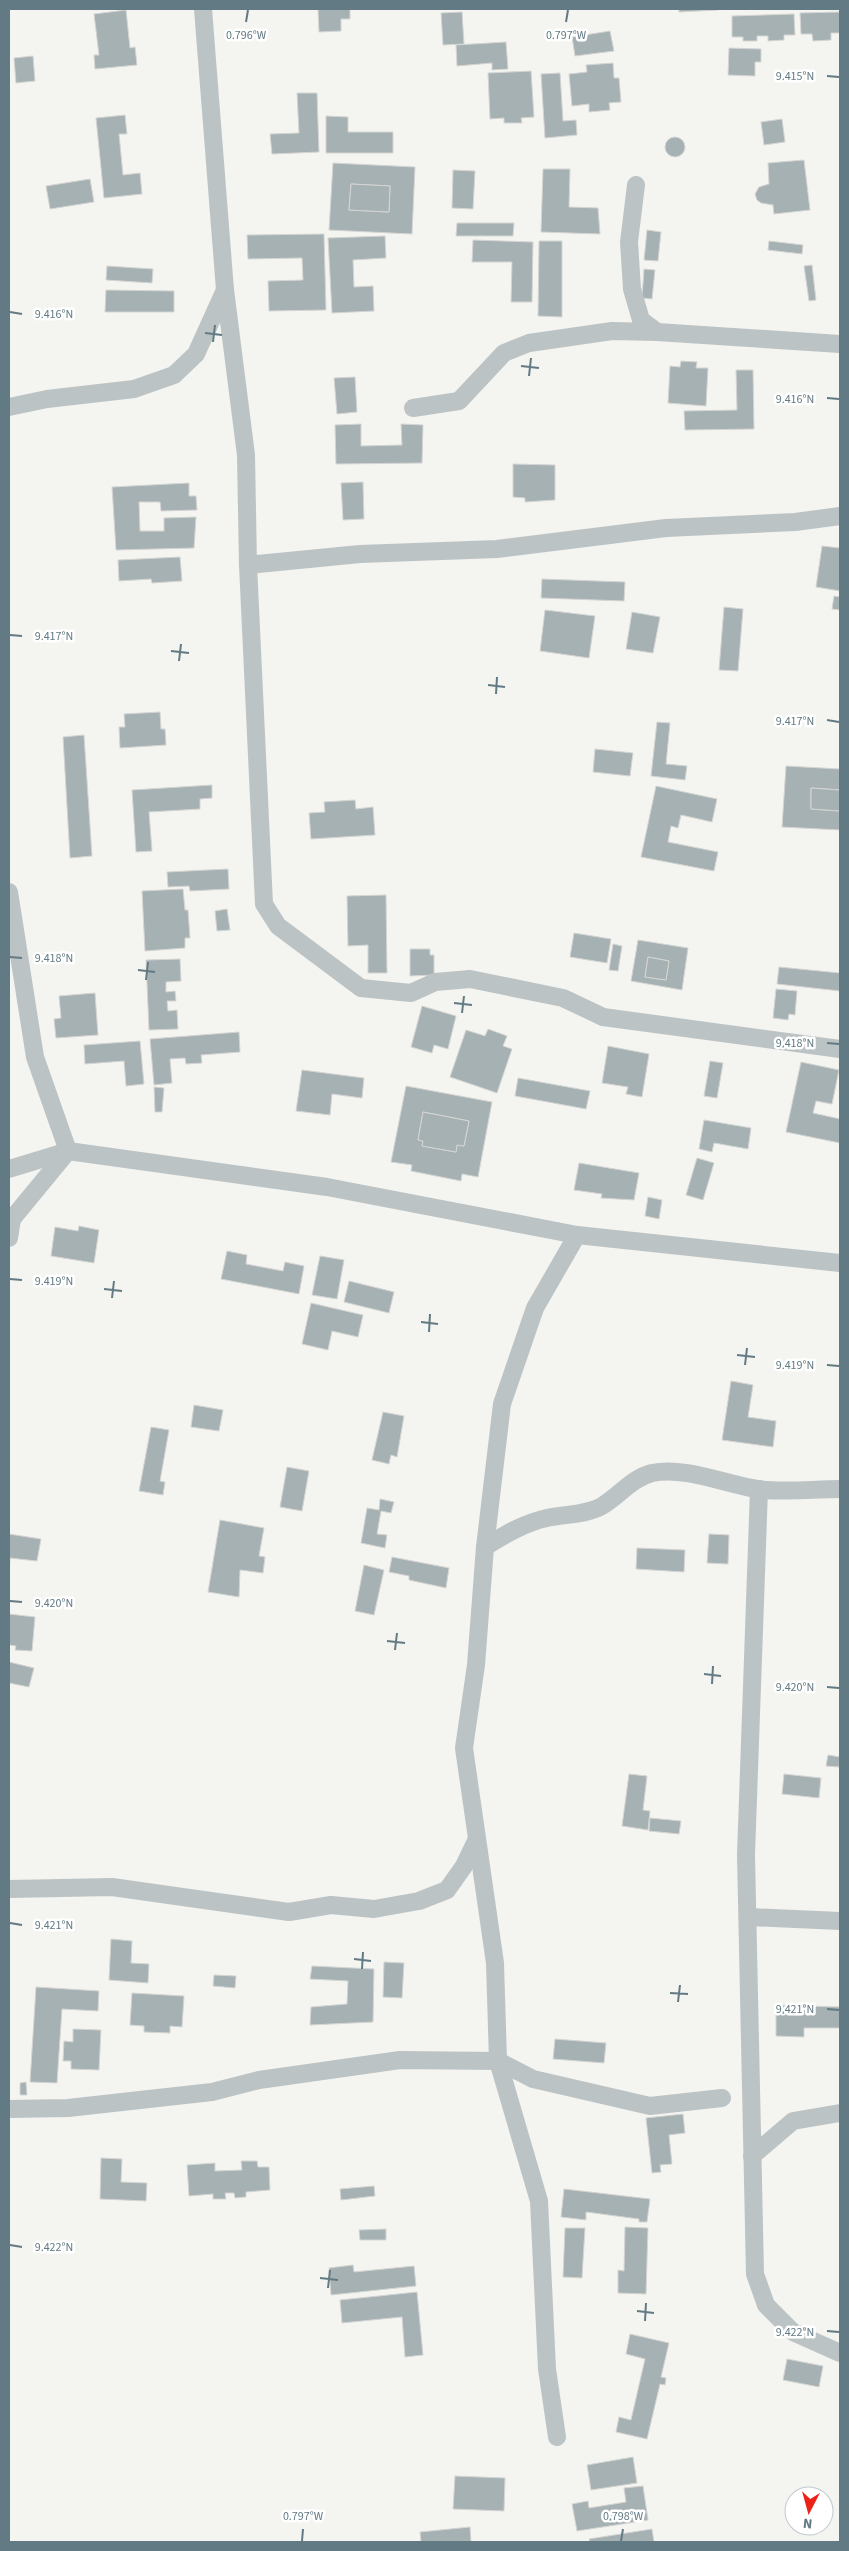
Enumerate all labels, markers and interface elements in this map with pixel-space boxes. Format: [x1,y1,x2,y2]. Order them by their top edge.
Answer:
text: 0.796°W [226,27,267,44]
text: 0.797°W [546,27,587,44]
text: 9.415°N [776,68,814,85]
text: 9.416°N [35,306,73,323]
text: 9.416°N [776,391,814,408]
text: 9.417°N [35,628,73,645]
text: 9.417°N [776,713,814,730]
text: 9.418°N [35,950,73,967]
text: 9.418°N [776,1035,814,1052]
text: 9.419°N [35,1273,73,1290]
text: 9.419°N [776,1357,814,1374]
text: 9.420°N [35,1595,73,1612]
text: 9.420°N [776,1679,814,1696]
text: 9.421°N [35,1917,73,1934]
text: 9.421°N [776,2001,814,2018]
text: 9.422°N [35,2239,73,2256]
text: 9.422°N [776,2324,814,2341]
north arrow [784,2486,834,2536]
text: 0.797°W [283,2508,324,2525]
text: 0.798°W [603,2508,644,2525]
text: N [802,2513,813,2533]

